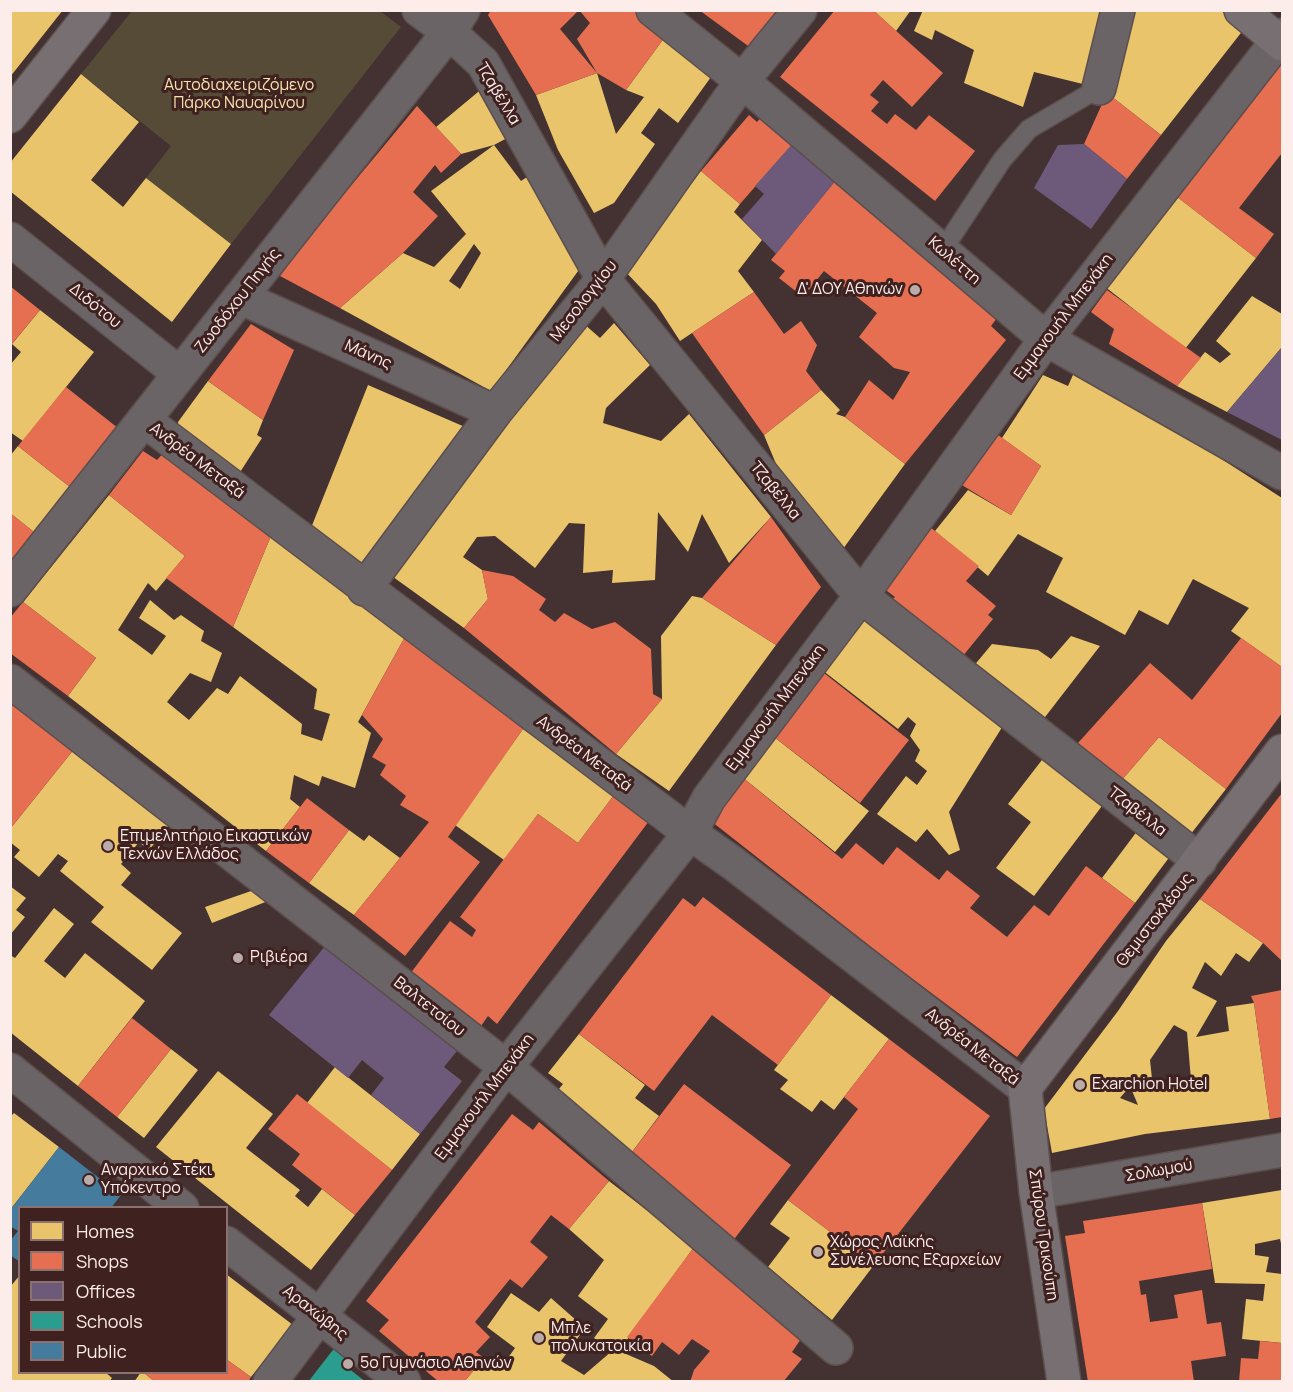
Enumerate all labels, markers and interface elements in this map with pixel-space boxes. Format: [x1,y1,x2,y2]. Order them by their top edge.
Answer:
street label: Τζαβέλλα [472,59,524,129]
park label: Αυτοδιαχειριζόμενο Πάρκο Ναυαρίνου [164,76,314,114]
street label: Κωλέττη [924,233,984,289]
street label: Ζωοδόχου Πηγής [191,245,285,357]
street label: Εμμανουήλ Μπενάκη [1010,250,1118,384]
street label: Μεσολογγίου [546,257,622,345]
street label: Διδότου [65,279,125,333]
place label: Δ' ΔΟΥ Αθηνών [797,280,903,300]
marker: Δ' ΔΟΥ Αθηνών [908,283,922,297]
street label: Μάνης [341,336,395,374]
street label: Ανδρέα Μεταξά [146,419,248,503]
street label: Τζαβέλλα [746,458,804,524]
street label: Εμμανουήλ Μπενάκη [722,641,830,775]
street label: Ανδρέα Μεταξά [533,712,635,796]
street label: Τζαβέλλα [1104,783,1170,841]
place label: Επιμελητήριο Εικαστικών Τεχνών Ελλάδος [120,827,309,865]
marker: Επιμελητήριο Εικαστικών Τεχνών Ελλάδος [101,839,115,853]
street label: Θεμιστοκλέους [1113,870,1197,970]
place label: Ριβιέρα [250,948,308,968]
marker: Ριβιέρα [231,951,245,965]
street label: Βαλτετσίου [390,973,468,1041]
street label: Ανδρέα Μεταξά [921,1004,1023,1090]
street label: Εμμανουήλ Μπενάκη [431,1030,539,1164]
place label: Exarchion Hotel [1092,1075,1208,1095]
marker: Exarchion Hotel [1073,1078,1087,1092]
street label: Σολωμού [1124,1156,1194,1186]
place label: Αναρχικό Στέκι Υπόκεντρο [101,1161,212,1199]
street label: Σπύρου Τρικούπη [1024,1168,1062,1302]
marker: Αναρχικό Στέκι Υπόκεντρο [82,1173,96,1187]
legend [18,1206,228,1374]
text: Homes [76,1219,134,1243]
place label: Χώρος Λαϊκής Συνέλευσης Εξαρχείων [830,1233,1001,1271]
marker: Χώρος Λαϊκής Συνέλευσης Εξαρχείων [811,1245,825,1259]
text: Shops [76,1249,128,1273]
text: Offices [76,1279,135,1303]
street label: Αραχώβης [279,1282,351,1344]
text: Schools [76,1309,143,1333]
place label: Μπλε πολυκατοικία [551,1319,651,1357]
marker: Μπλε πολυκατοικία [532,1331,546,1345]
text: Public [76,1339,127,1363]
place label: 5ο Γυμνάσιο Αθηνών [360,1354,512,1374]
marker: 5ο Γυμνάσιο Αθηνών [341,1357,355,1371]

